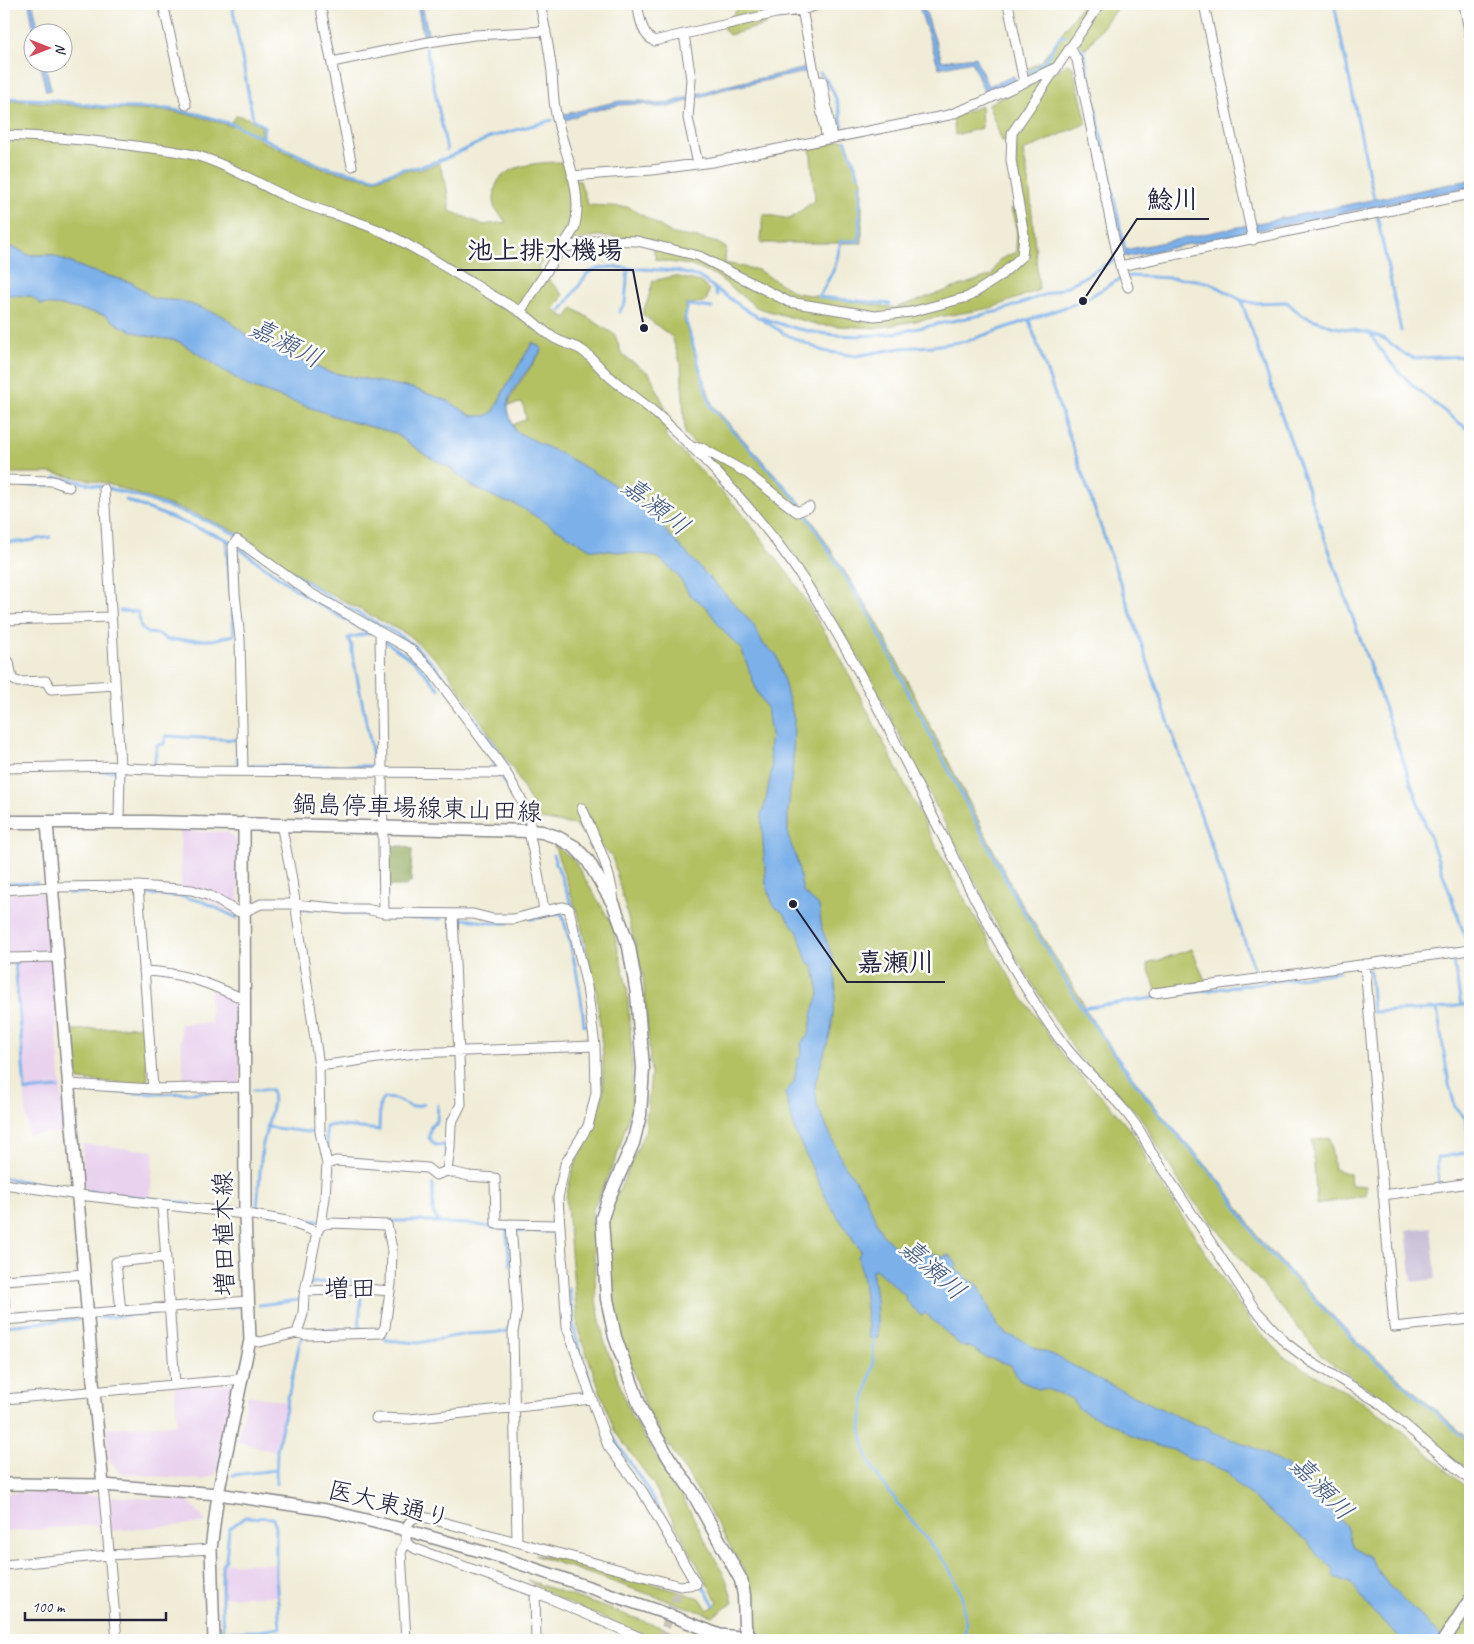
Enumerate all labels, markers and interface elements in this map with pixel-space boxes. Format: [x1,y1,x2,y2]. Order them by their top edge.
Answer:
north arrow [22,22,72,72]
text: N [52,44,69,55]
callout: 鯰川 [1137,178,1209,219]
text: 鯰川 [1147,183,1199,216]
callout: 池上排水機場 [457,229,633,270]
text: 池上排水機場 [467,234,623,267]
water label: 嘉瀬川 [244,311,328,375]
water label: 嘉瀬川 [615,469,697,543]
street label: 鍋島停車場線東山田線 [292,788,542,828]
callout: 嘉瀬川 [847,941,945,982]
text: 嘉瀬川 [857,946,935,979]
street label: 増田植木線 [207,1171,241,1297]
water label: 嘉瀬川 [893,1231,973,1307]
district label: 増田 [324,1272,376,1305]
water label: 嘉瀬川 [1283,1448,1361,1528]
street label: 医大東通り [324,1473,454,1535]
scale bar [25,1589,166,1621]
text: 100 m [32,1598,66,1617]

